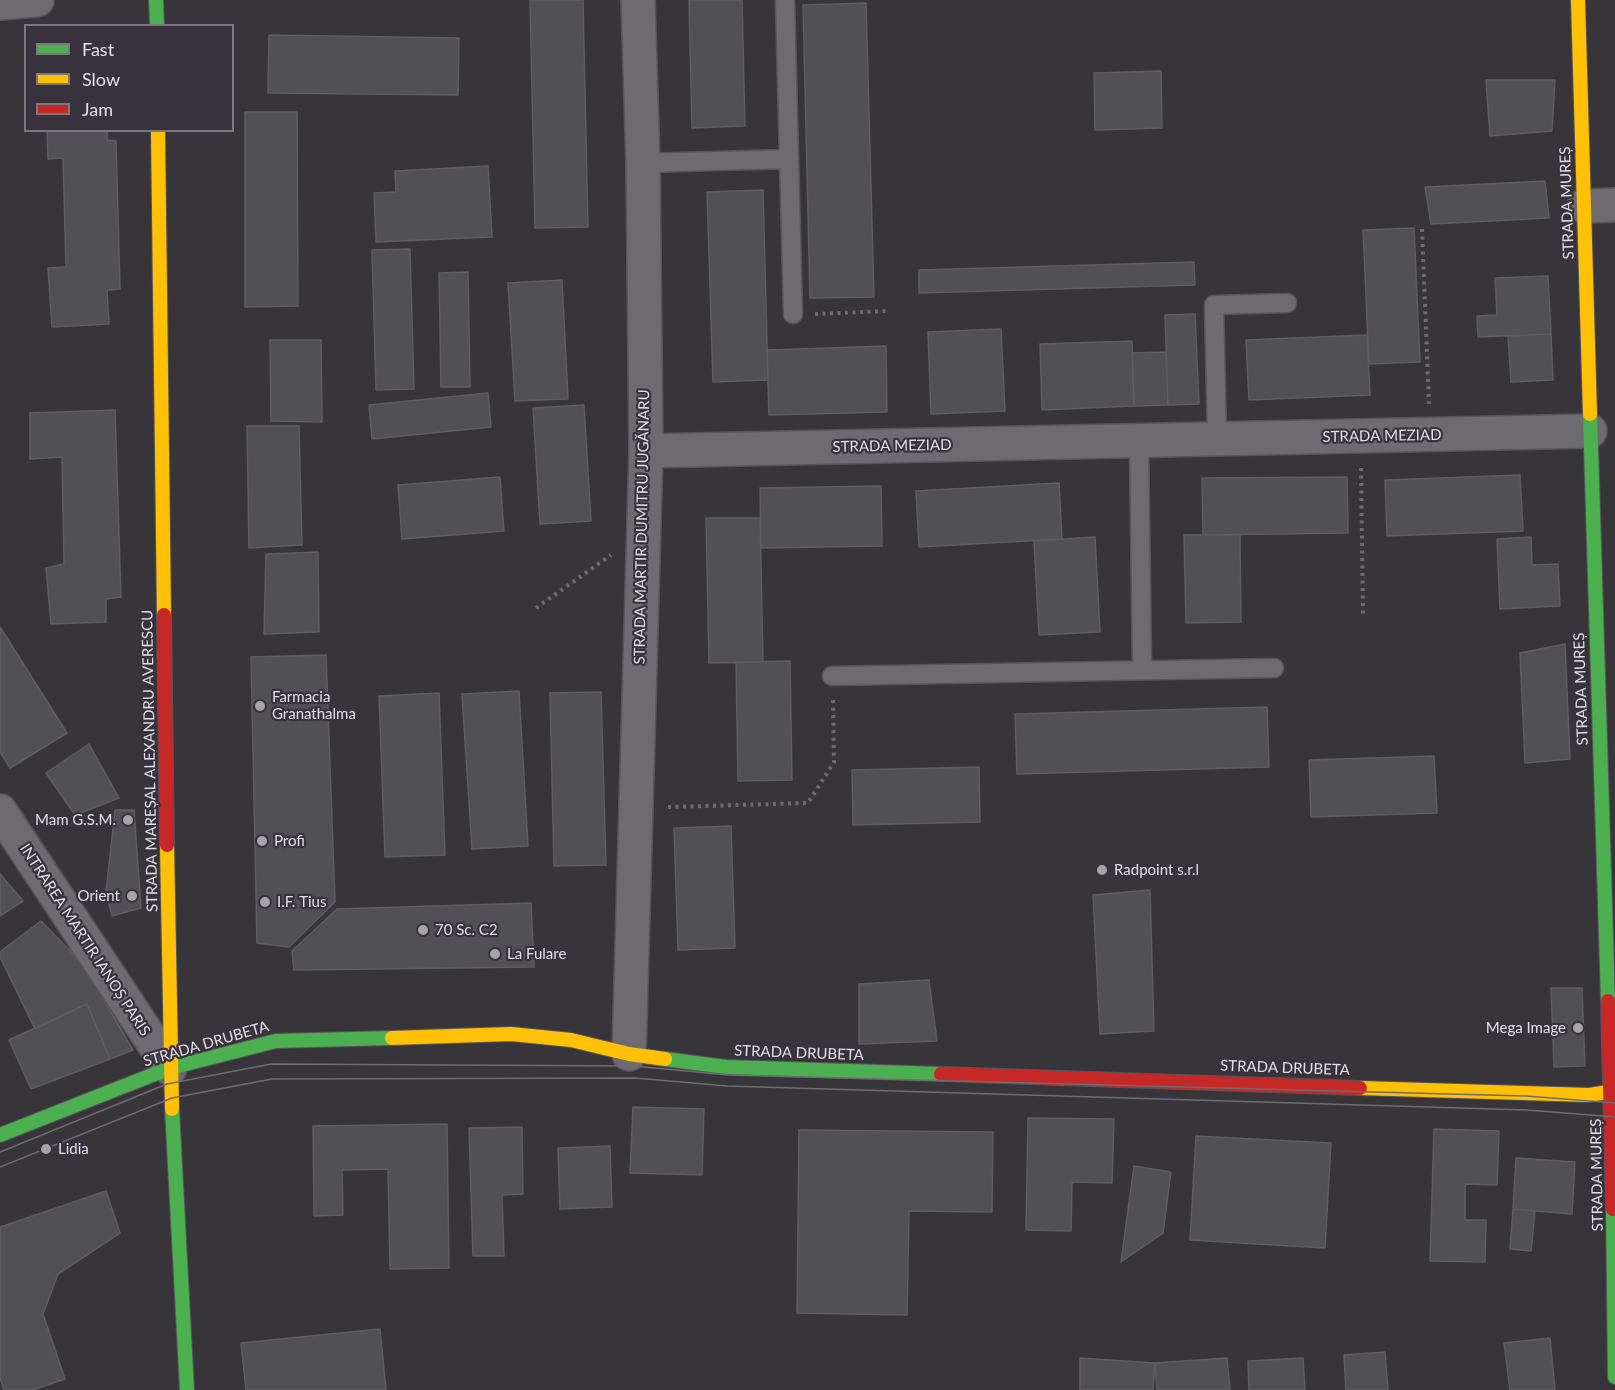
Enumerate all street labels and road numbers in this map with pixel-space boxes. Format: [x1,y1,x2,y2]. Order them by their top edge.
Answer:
street label: STRADA MUREȘ [1556,146,1578,260]
street label: STRADA MARTIR DUMITRU JUGĂNARU [631,389,653,665]
street label: STRADA MEZIAD [1322,426,1442,446]
street label: STRADA MEZIAD [832,436,952,456]
street label: STRADA MAREȘAL ALEXANDRU AVERESCU [138,610,162,912]
street label: STRADA MUREȘ [1570,632,1592,746]
street label: INTRAREA MARTIR IANOȘ PARIS [16,841,154,1039]
street label: STRADA DRUBETA [141,1017,271,1071]
street label: STRADA DRUBETA [734,1042,864,1064]
street label: STRADA DRUBETA [1220,1057,1350,1079]
street label: STRADA MUREȘ [1587,1118,1607,1232]

